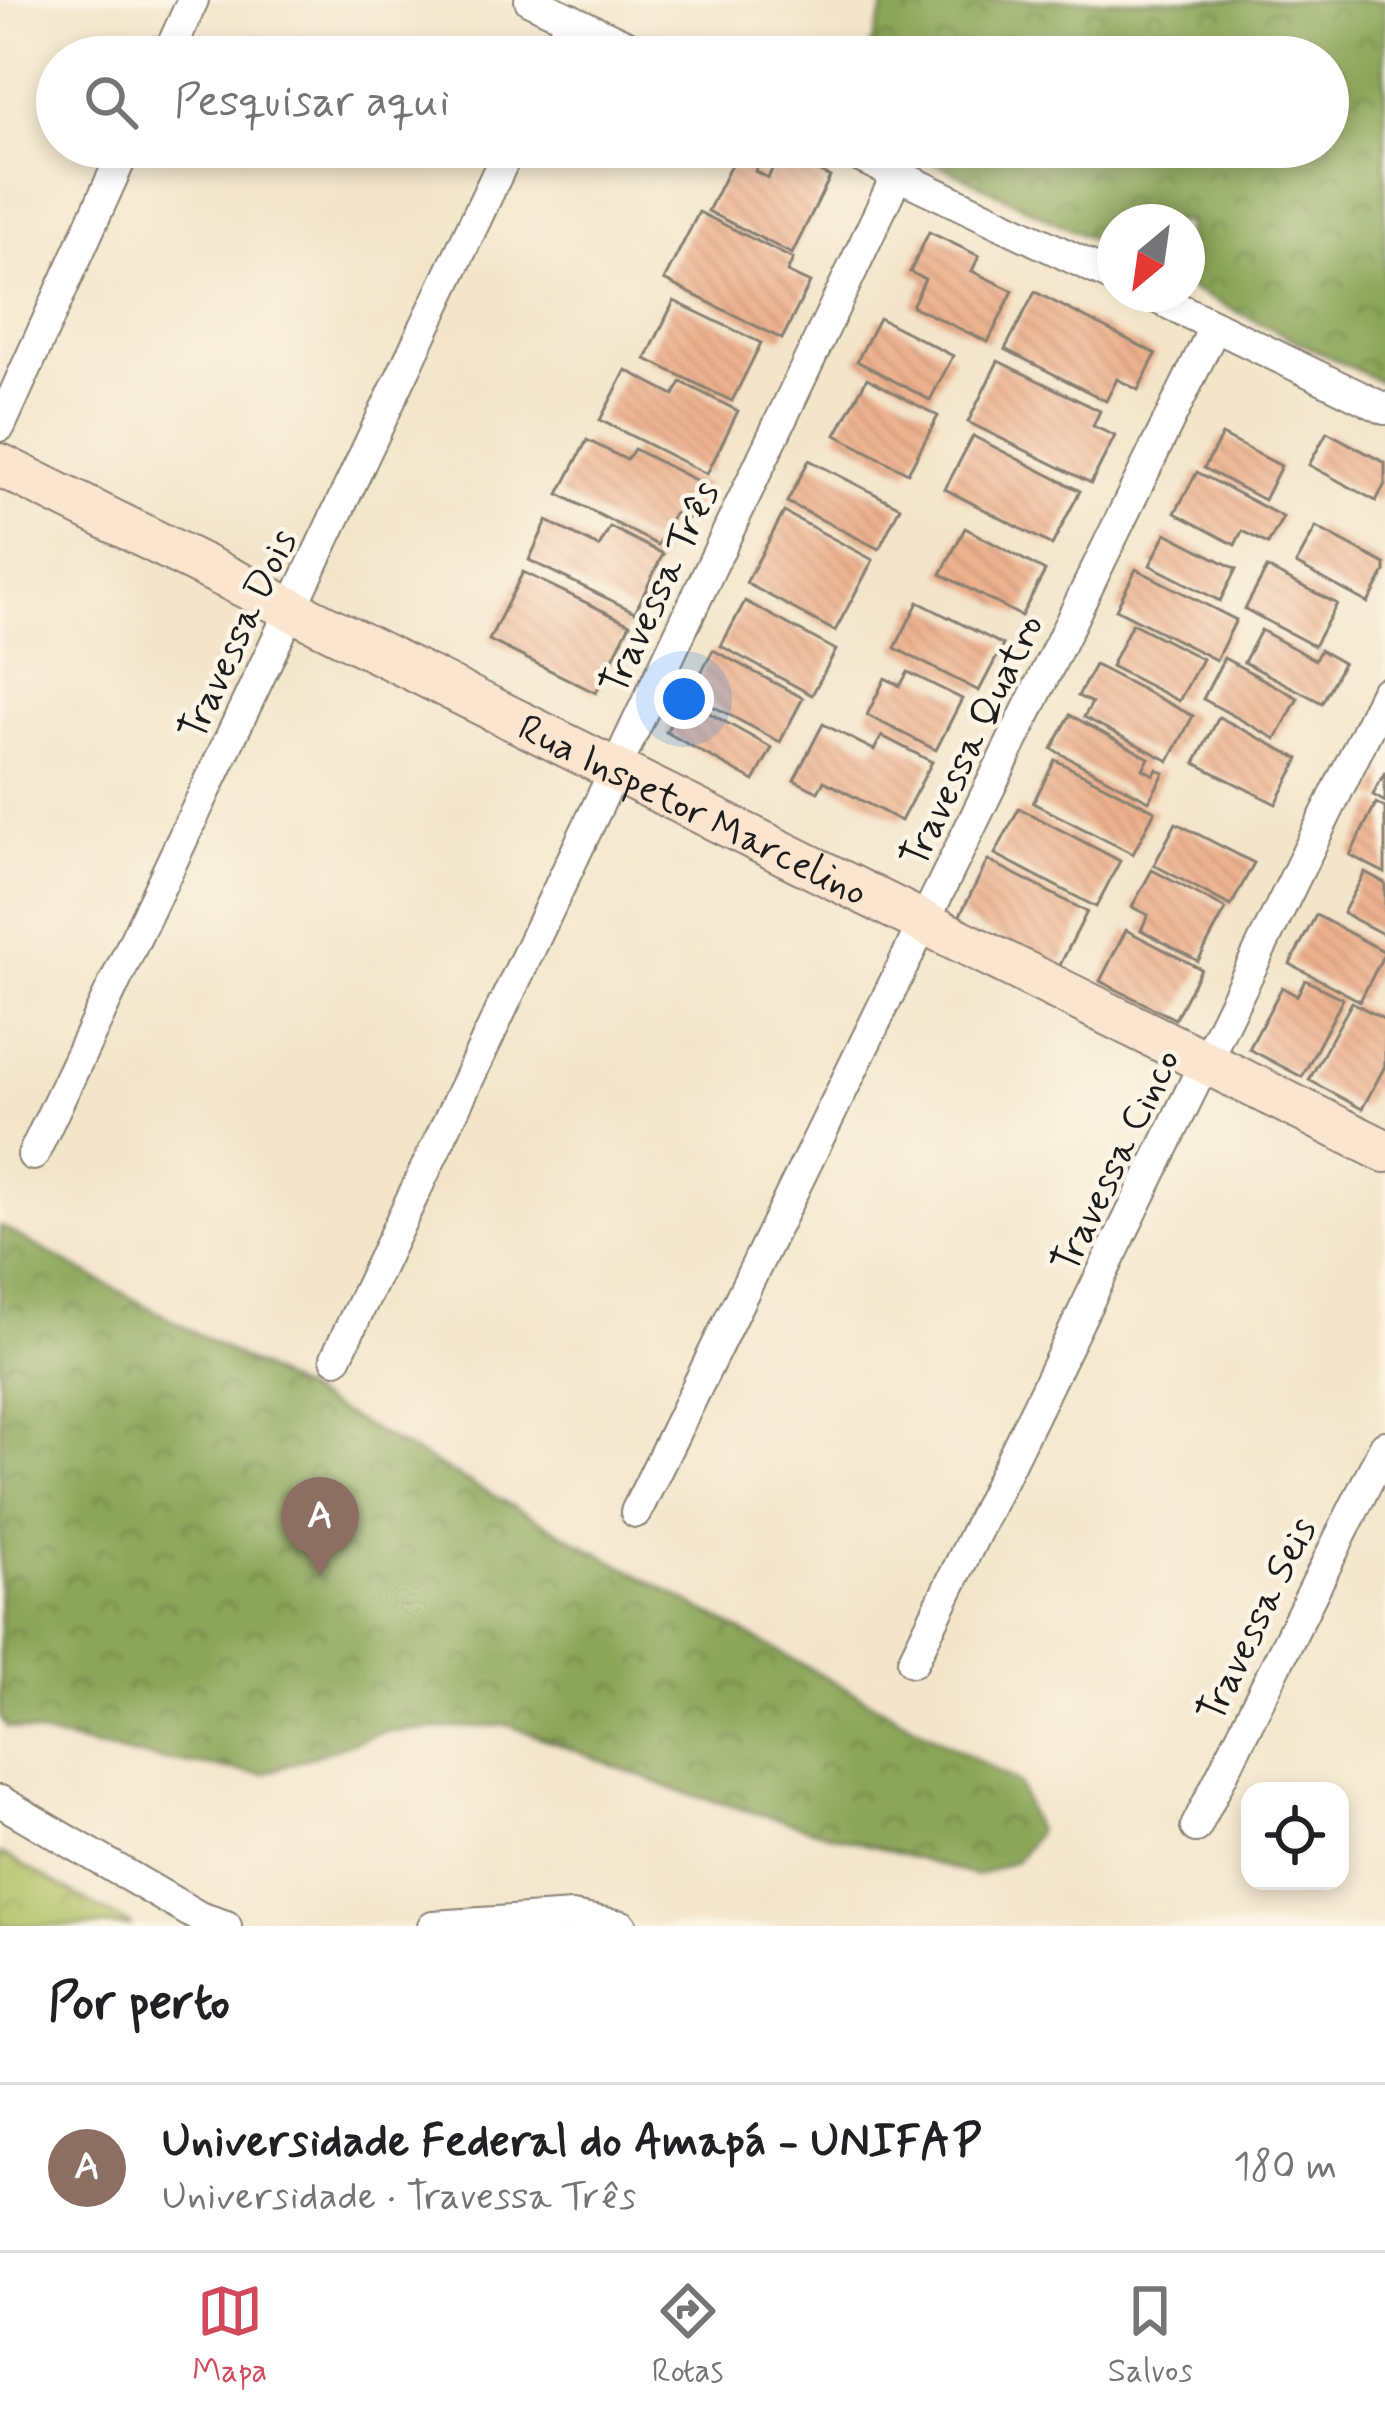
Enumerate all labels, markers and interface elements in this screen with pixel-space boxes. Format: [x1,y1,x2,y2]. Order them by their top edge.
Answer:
search box [36,36,1349,168]
icon: search [78,69,144,135]
text: Pesquisar aqui [174,73,450,132]
north arrow [1097,204,1205,312]
street label: Travessa Três [589,473,733,703]
street label: Travessa Dois [168,522,310,749]
street label: Travessa Quatro [890,606,1057,877]
your location [654,669,714,729]
street label: Rua Inspetor Marcelino [509,704,875,920]
street label: Travessa Cinco [1041,1041,1193,1282]
pin: A [281,1477,359,1576]
street label: Travessa Seis [1187,1510,1330,1732]
map controls [1241,1782,1349,1890]
button: locate [1241,1782,1349,1890]
text: Por perto [48,1971,230,2037]
text: Universidade Federal do Amapá - UNIFAP [162,2113,981,2172]
text: A [74,2142,100,2193]
text: 180 m [1233,2142,1337,2193]
text: Universidade · Travessa Três [162,2172,636,2223]
tab: Mapa [192,2278,267,2394]
tab: Rotas [652,2278,723,2394]
tab: Salvos [1108,2278,1193,2394]

